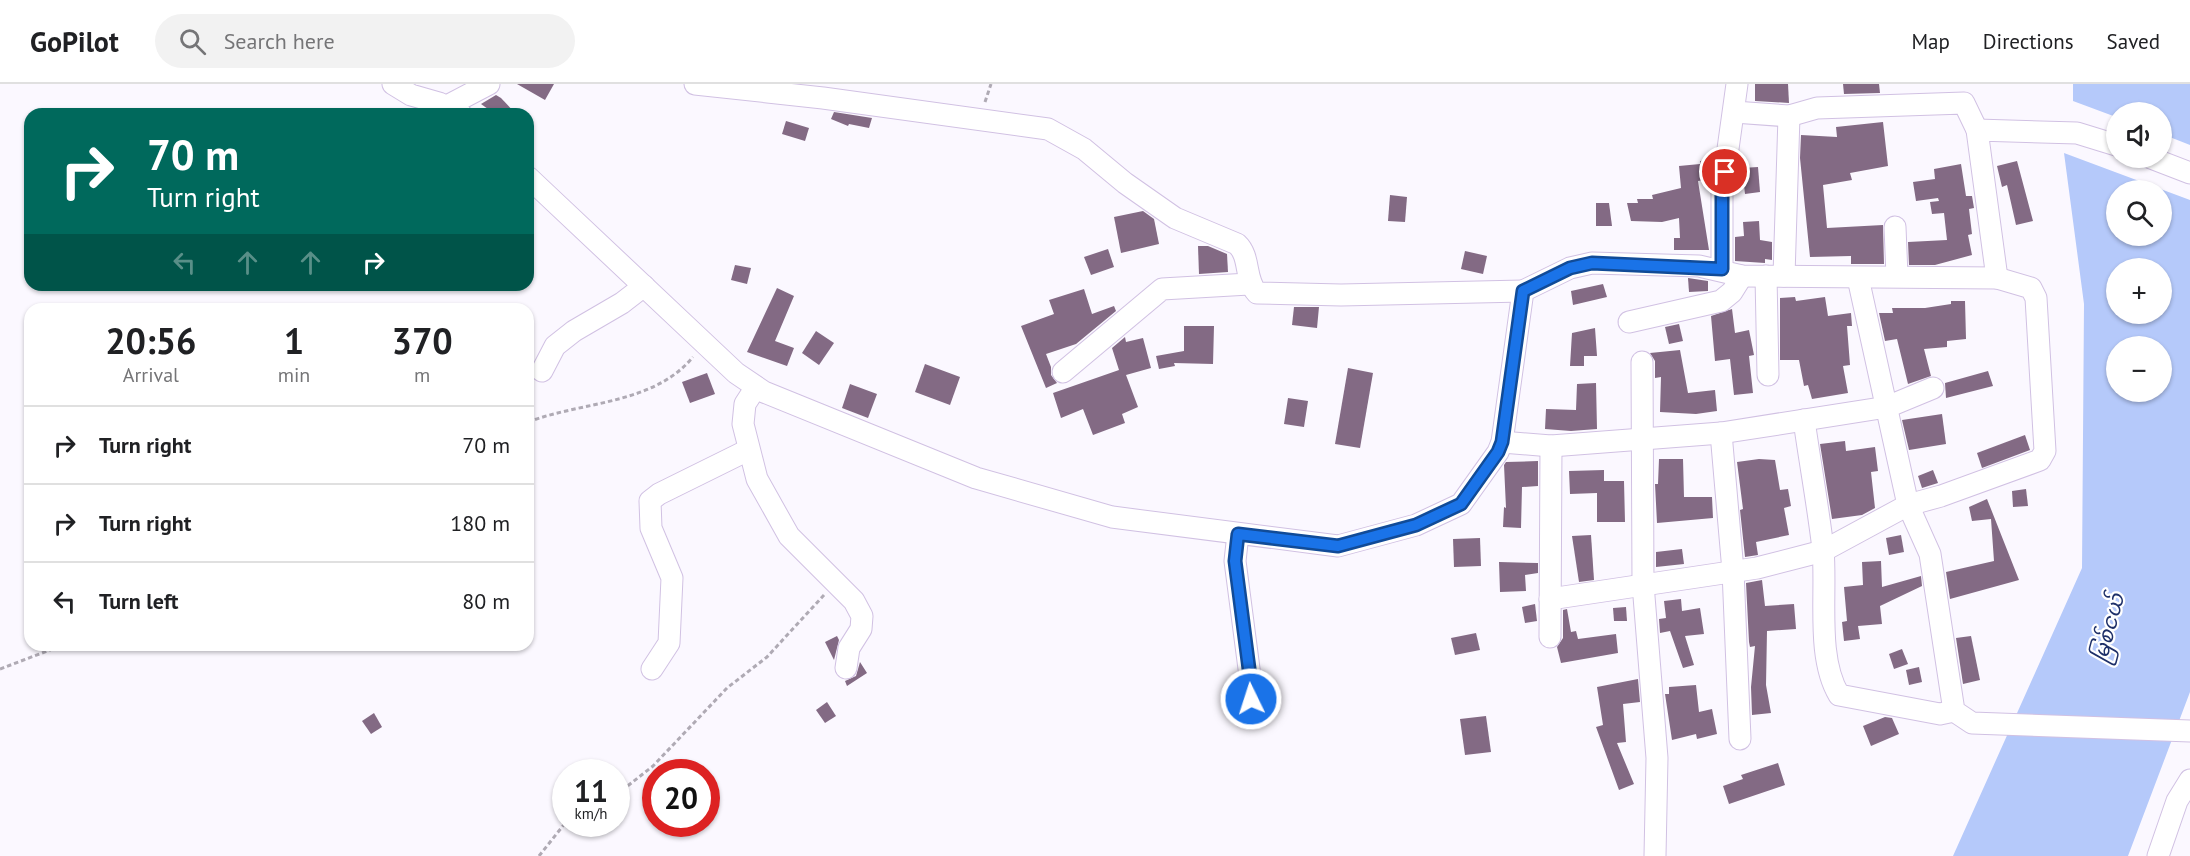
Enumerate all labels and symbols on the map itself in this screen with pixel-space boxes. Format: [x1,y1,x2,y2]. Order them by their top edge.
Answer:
pin [1699,146,1750,197]
water label: မြစ်ငယ် [2085,588,2134,667]
position arrow [1219,667,1283,731]
speed limit sign: 20 [642,759,720,837]

